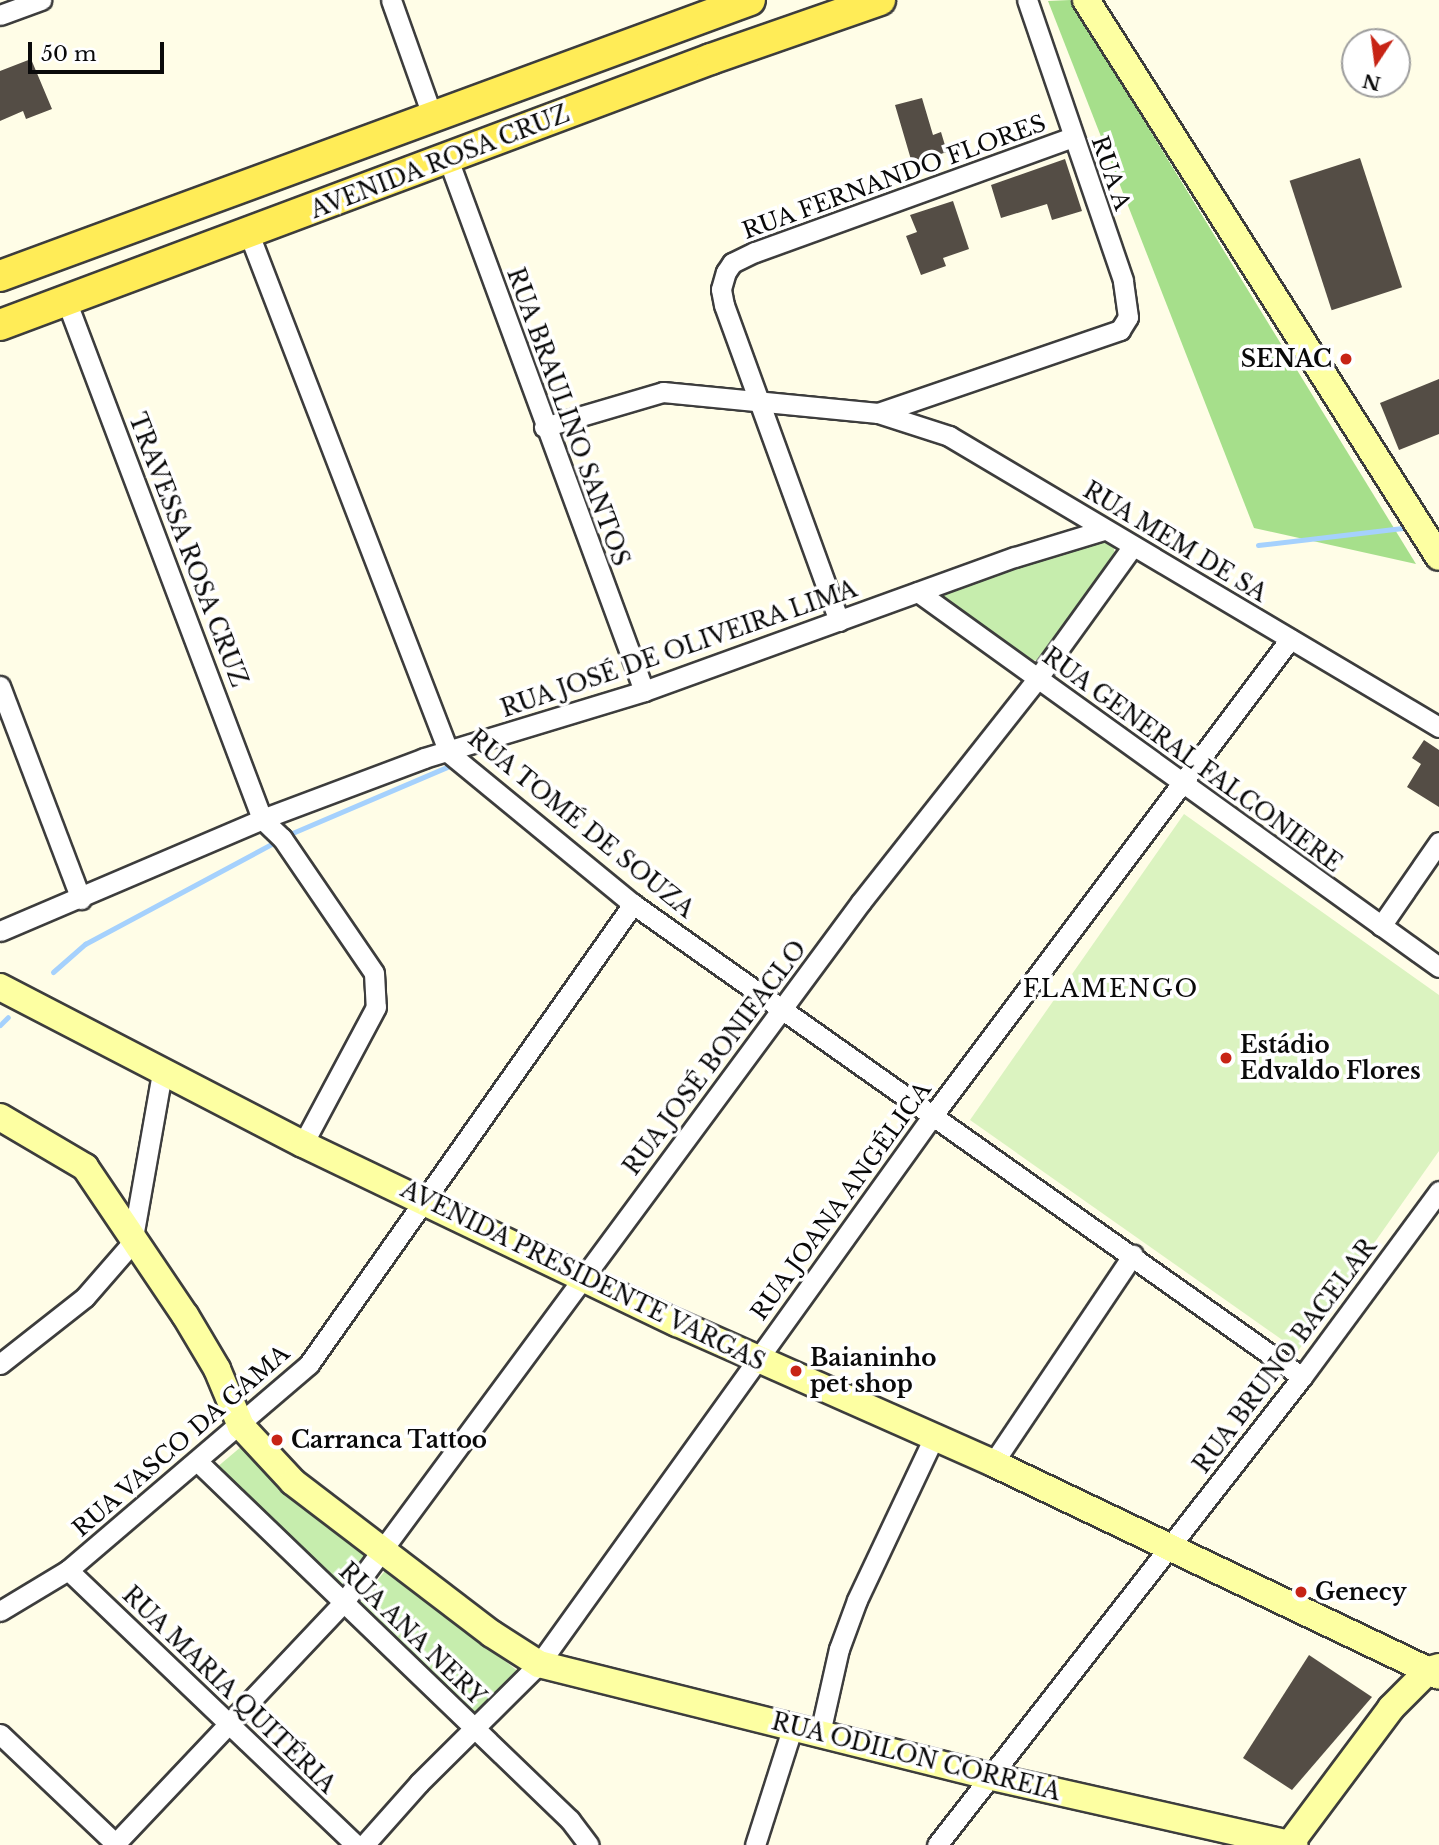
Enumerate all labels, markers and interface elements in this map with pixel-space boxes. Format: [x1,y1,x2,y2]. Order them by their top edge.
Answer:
scale bar [32,28,168,72]
north arrow [1341,28,1411,98]
text: 50 m [41,41,96,67]
text: N [1360,69,1383,95]
street label: AVENIDA ROSA CRUZ [306,99,574,225]
street label: RUA FERNANDO FLORES [738,109,1050,245]
street label: RUA A [1085,131,1137,215]
street label: RUA BRAULINO SANTOS [501,264,635,570]
place label: SENAC [1241,345,1332,373]
marker: SENAC [1338,351,1354,367]
street label: TRAVESSA ROSA CRUZ [123,408,253,692]
street label: RUA MEM DE SA [1078,476,1272,608]
street label: RUA JOSÉ DE OLIVEIRA LIMA [497,575,861,723]
street label: RUA GENERAL FALCONIERE [1037,642,1347,878]
street label: RUA TOMÉ DE SOUZA [462,724,700,924]
street label: RUA JOSÉ BONIFACLO [618,935,812,1181]
district label: FLAMENGO [1024,975,1198,1003]
place label: Estádio Edvaldo Flores [1240,1031,1421,1085]
marker: Estádio Edvaldo Flores [1218,1050,1234,1066]
street label: RUA JOANA ANGÉLICA [744,1075,938,1327]
street label: AVENIDA PRESIDENTE VARGAS [396,1175,770,1377]
street label: RUA BRUNO BACELAR [1188,1233,1382,1479]
street label: RUA VASCO DA GAMA [66,1338,296,1544]
place label: Baianinho pet shop [810,1344,936,1398]
marker: Baianinho pet shop [788,1363,804,1379]
place label: Carranca Tattoo [291,1426,488,1454]
marker: Carranca Tattoo [269,1432,285,1448]
street label: RUA ANA NERY [332,1556,492,1712]
place label: Genecy [1315,1578,1407,1606]
street label: RUA MARIA QUITÉRIA [116,1580,342,1800]
marker: Genecy [1293,1584,1309,1600]
street label: RUA ODILON CORREIA [768,1708,1064,1806]

